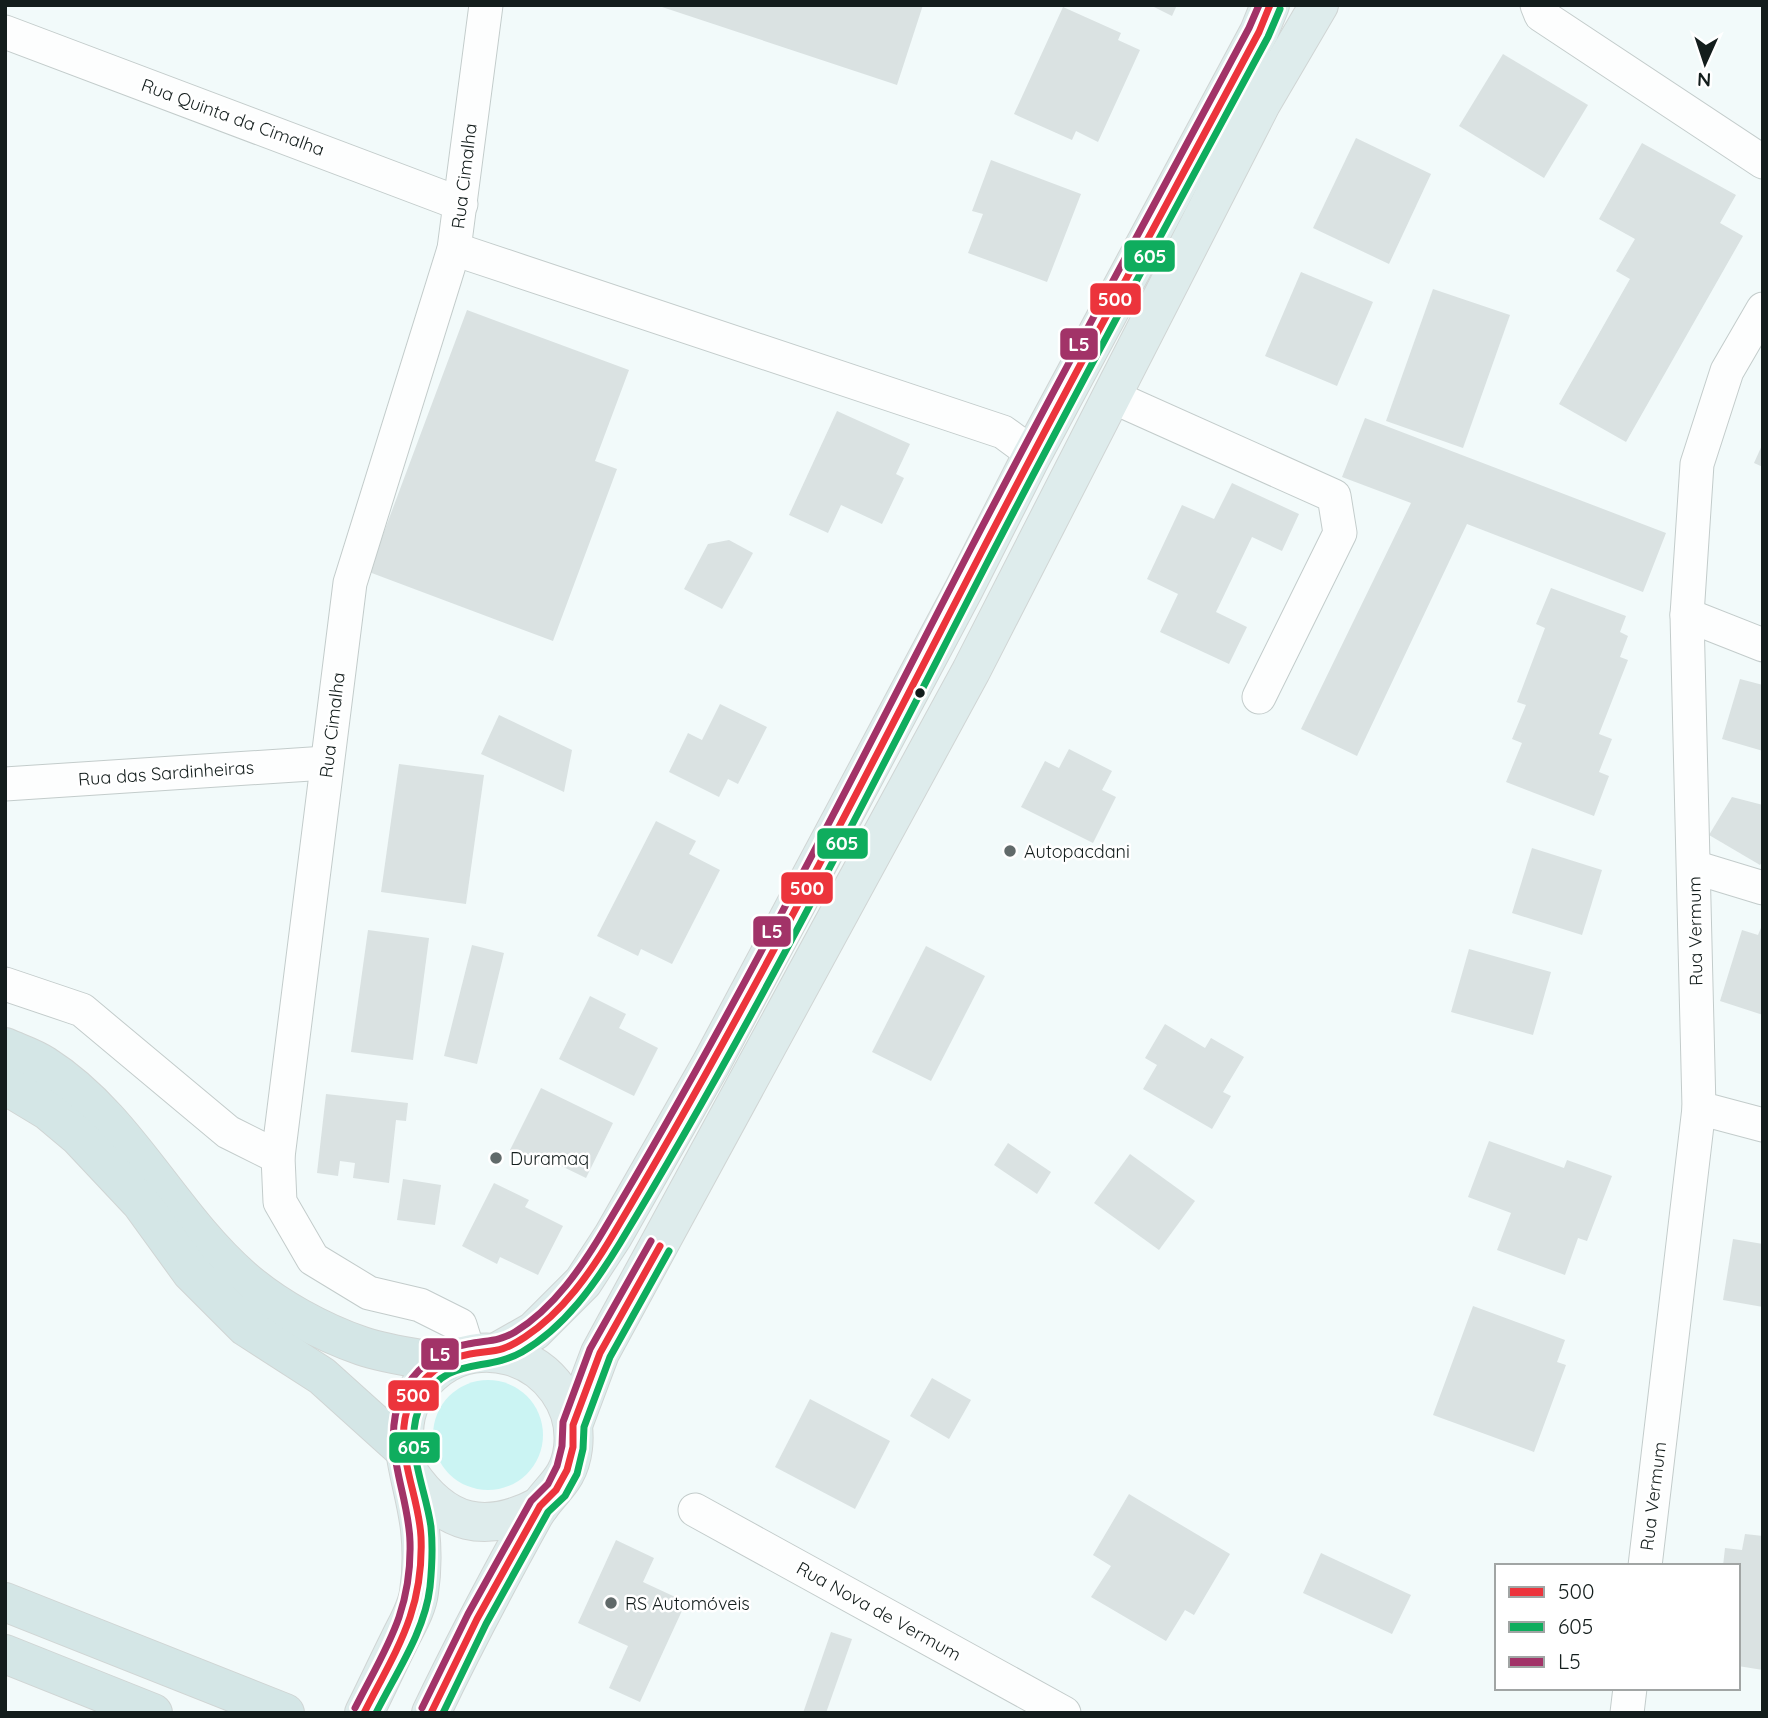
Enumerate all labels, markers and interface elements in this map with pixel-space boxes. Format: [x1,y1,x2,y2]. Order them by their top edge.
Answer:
north arrow [1670,28,1740,98]
text: N [1697,68,1712,92]
street label: Rua Quinta da Cimalha [138,73,328,161]
street label: Rua Cimalha [446,122,482,230]
line badge: 605 [1123,239,1176,273]
text: 605 [1133,244,1167,268]
line badge: 500 [1089,282,1142,316]
text: 500 [1098,287,1132,311]
line badge: L5 [1059,327,1099,361]
text: L5 [1068,332,1090,356]
street label: Rua Cimalha [314,671,350,779]
unlabelled marker [913,686,927,700]
street label: Rua das Sardinheiras [77,755,255,791]
line badge: 605 [816,827,869,860]
text: 605 [825,831,859,855]
place label: Autopacdani [1024,840,1130,863]
marker: Autopacdani [1002,843,1018,859]
line badge: 500 [780,871,834,905]
text: 500 [790,876,824,900]
street label: Rua Vermum [1683,876,1707,986]
line badge: L5 [752,915,792,948]
text: L5 [761,919,783,943]
place label: Duramaq [510,1147,589,1170]
marker: Duramaq [488,1150,504,1166]
line badge: L5 [420,1337,460,1371]
text: L5 [429,1342,451,1366]
line badge: 500 [387,1379,440,1412]
text: 500 [396,1383,430,1407]
line badge: 605 [388,1431,441,1464]
text: 605 [397,1435,431,1459]
street label: Rua Vermum [1635,1440,1671,1552]
street label: Rua Nova de Vermum [793,1556,965,1666]
legend [1495,1564,1740,1690]
text: 500 [1558,1578,1594,1604]
place label: RS Automóveis [625,1592,750,1615]
marker: RS Automóveis [603,1595,619,1611]
text: 605 [1558,1613,1593,1639]
text: L5 [1558,1648,1581,1674]

